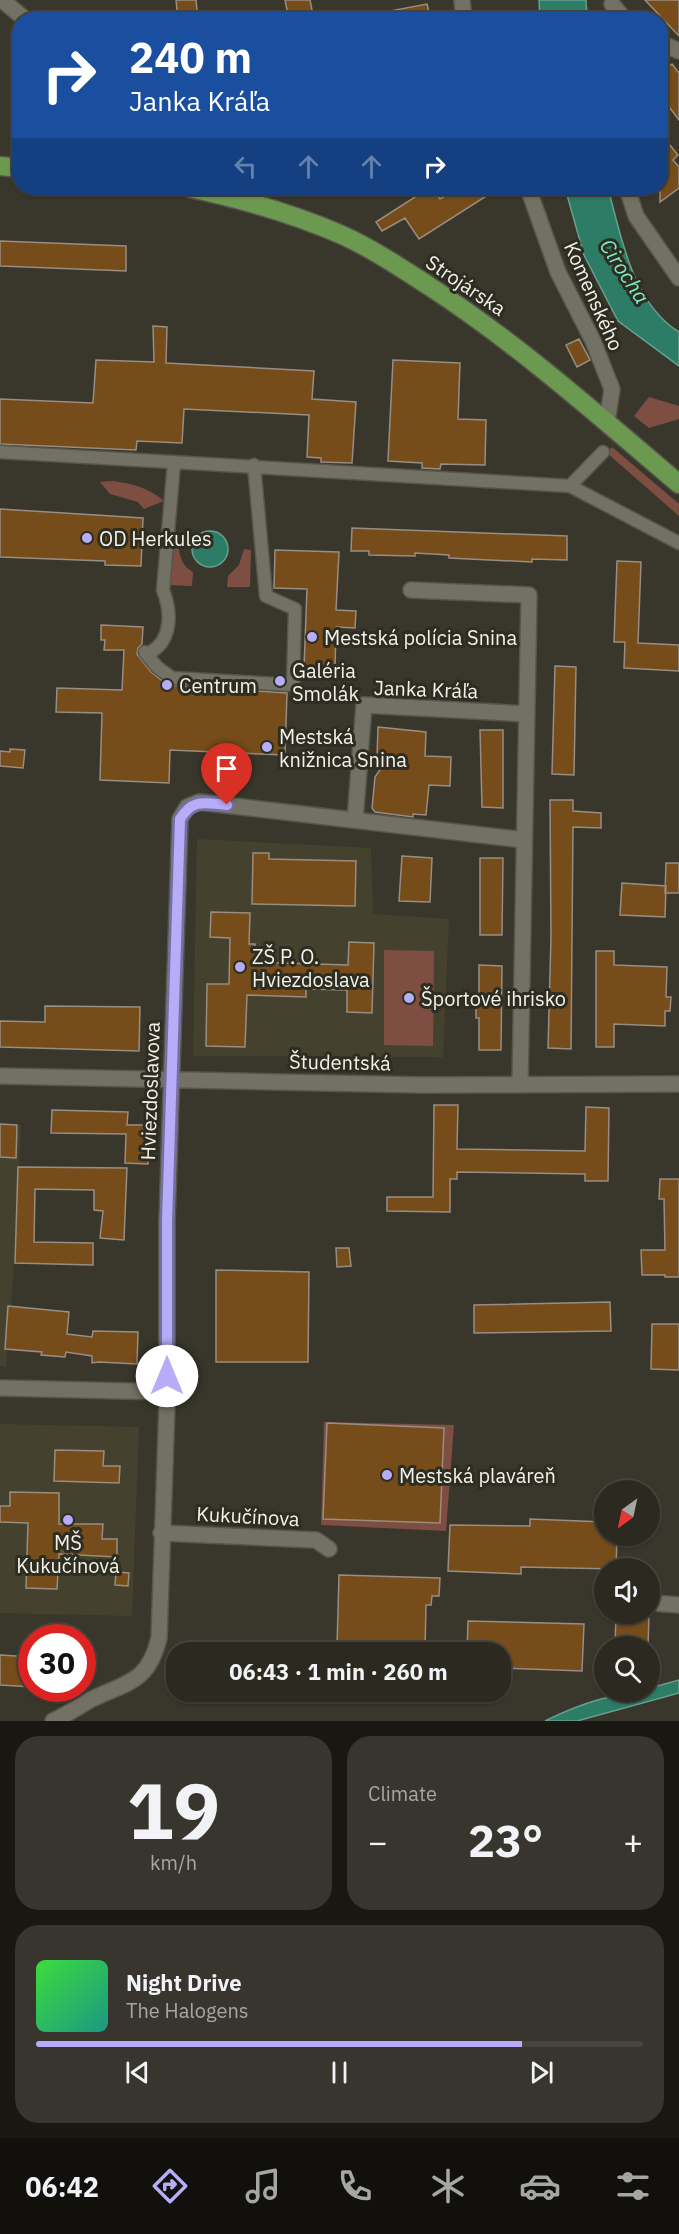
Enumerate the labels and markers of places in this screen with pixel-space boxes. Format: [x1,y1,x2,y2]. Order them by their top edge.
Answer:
place label: OD Herkules [99,525,212,552]
marker: OD Herkules [80,531,94,545]
place label: Mestská polícia Snina [324,624,517,651]
marker: Mestská polícia Snina [305,630,319,644]
place label: Galéria Smolák [292,657,359,707]
place label: Centrum [179,672,257,699]
marker: Galéria Smolák [273,674,287,688]
marker: Centrum [160,678,174,692]
place label: Mestská knižnica Snina [279,723,407,773]
marker: Mestská knižnica Snina [260,740,274,754]
pin [201,743,252,805]
place label: ZŠ P. O. Hviezdoslava [252,943,370,993]
marker: ZŠ P. O. Hviezdoslava [233,960,247,974]
place label: Športové ihrisko [421,985,566,1012]
marker: Športové ihrisko [402,991,416,1005]
place label: Mestská plaváreň [399,1462,556,1489]
marker: Mestská plaváreň [380,1468,394,1482]
marker: MŠ Kukučínová [61,1513,75,1527]
place label: MŠ Kukučínová [16,1529,120,1579]

